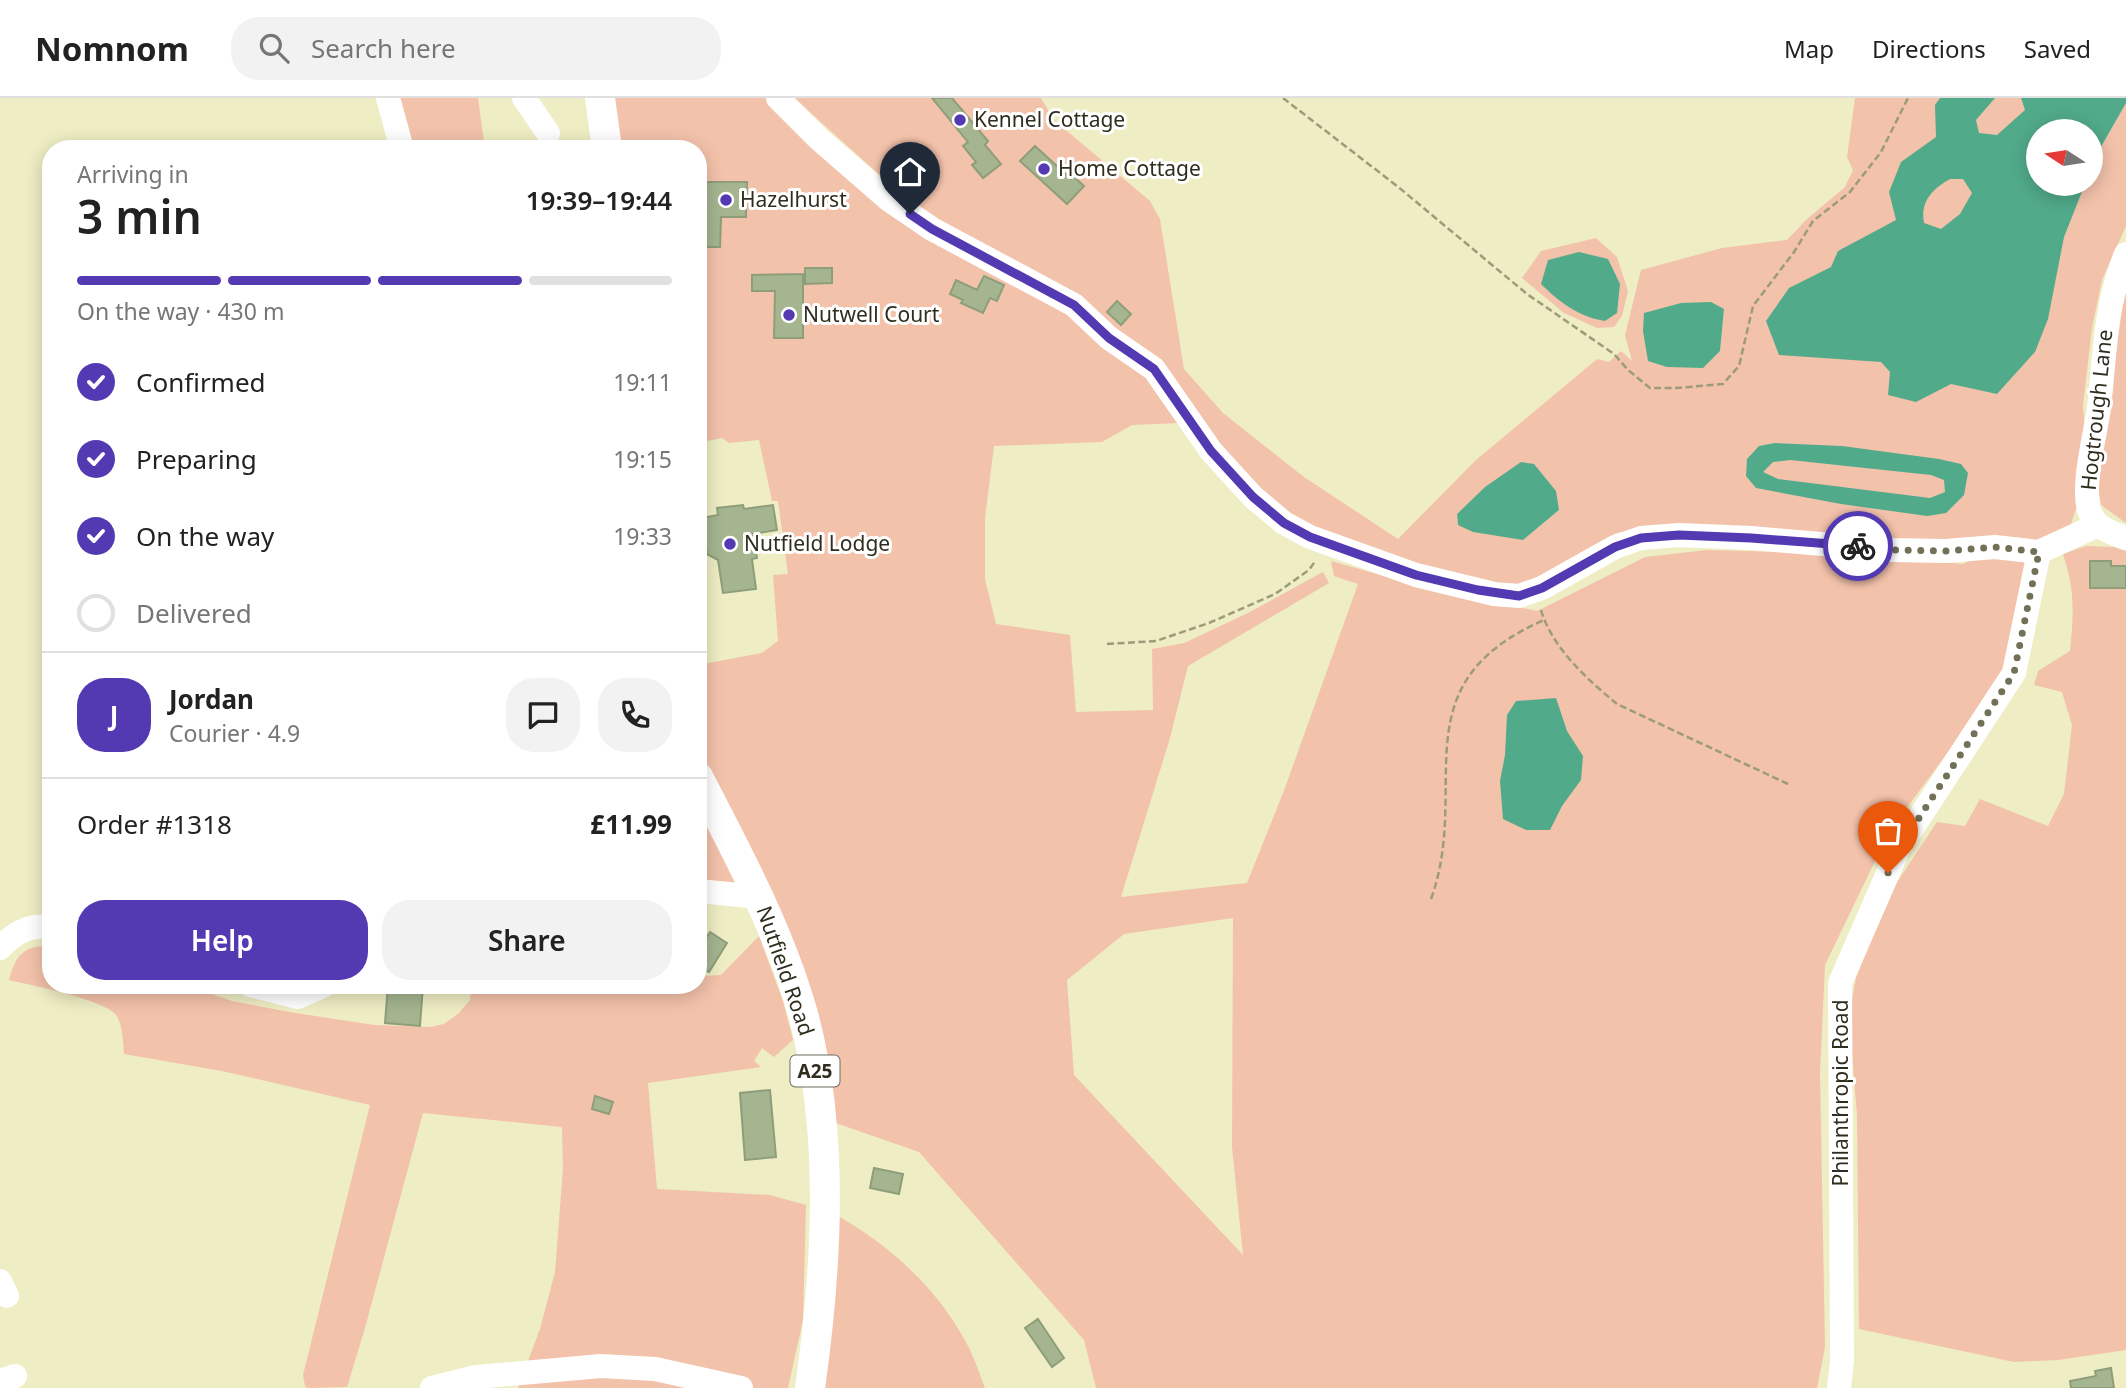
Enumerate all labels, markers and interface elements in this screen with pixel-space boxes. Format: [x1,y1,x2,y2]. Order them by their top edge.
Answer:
search box [231,17,721,80]
text: Nomnom [35,26,189,71]
icon: search [255,29,293,67]
text: Search here [311,30,456,66]
text: Map [1784,32,1834,65]
text: Directions [1872,32,1986,65]
text: Saved [2024,32,2091,65]
place label: Kennel Cottage [974,105,1125,133]
marker: Kennel Cottage [952,112,968,128]
north arrow [2026,119,2104,196]
map controls [2026,119,2103,196]
pin [880,142,940,214]
icon: home [891,153,929,191]
place label: Home Cottage [1058,154,1201,182]
text: Arriving in [77,158,189,190]
marker: Home Cottage [1036,161,1052,177]
text: 19:39–19:44 [526,182,672,218]
text: 3 min [77,185,202,247]
place label: Hazelhurst [740,185,847,213]
marker: Hazelhurst [718,192,734,208]
text: On the way · 430 m [77,295,284,327]
place label: Nutwell Court [803,300,940,328]
marker: Nutwell Court [781,307,797,323]
street label: Hogtrough Lane [2074,328,2118,492]
icon: check [77,363,115,401]
text: Confirmed [136,364,266,400]
text: 19:11 [613,366,672,398]
icon: check [77,440,115,478]
text: Preparing [136,441,257,477]
text: 19:15 [613,443,672,475]
courier [1823,511,1893,581]
icon: check [77,517,115,555]
text: On the way [136,518,274,554]
text: 19:33 [613,520,672,552]
icon: bike [1839,527,1877,565]
place label: Nutfield Lodge [744,529,890,557]
marker: Nutfield Lodge [722,536,738,552]
text: Delivered [136,595,252,631]
button: chat [506,678,580,752]
button: phone [598,678,672,752]
text: Jordan [169,681,254,717]
text: J [110,697,118,733]
text: Courier · 4.9 [169,717,300,749]
pin [1858,801,1918,873]
text: Order #1318 [77,806,232,842]
text: £11.99 [590,806,672,842]
icon: bag [1869,812,1907,850]
button: Help [77,900,368,980]
button: Share [382,900,672,980]
street label: Nutfield Road [751,902,821,1039]
street label: Philanthropic Road [1826,999,1854,1187]
road number: A25 [790,1056,840,1086]

